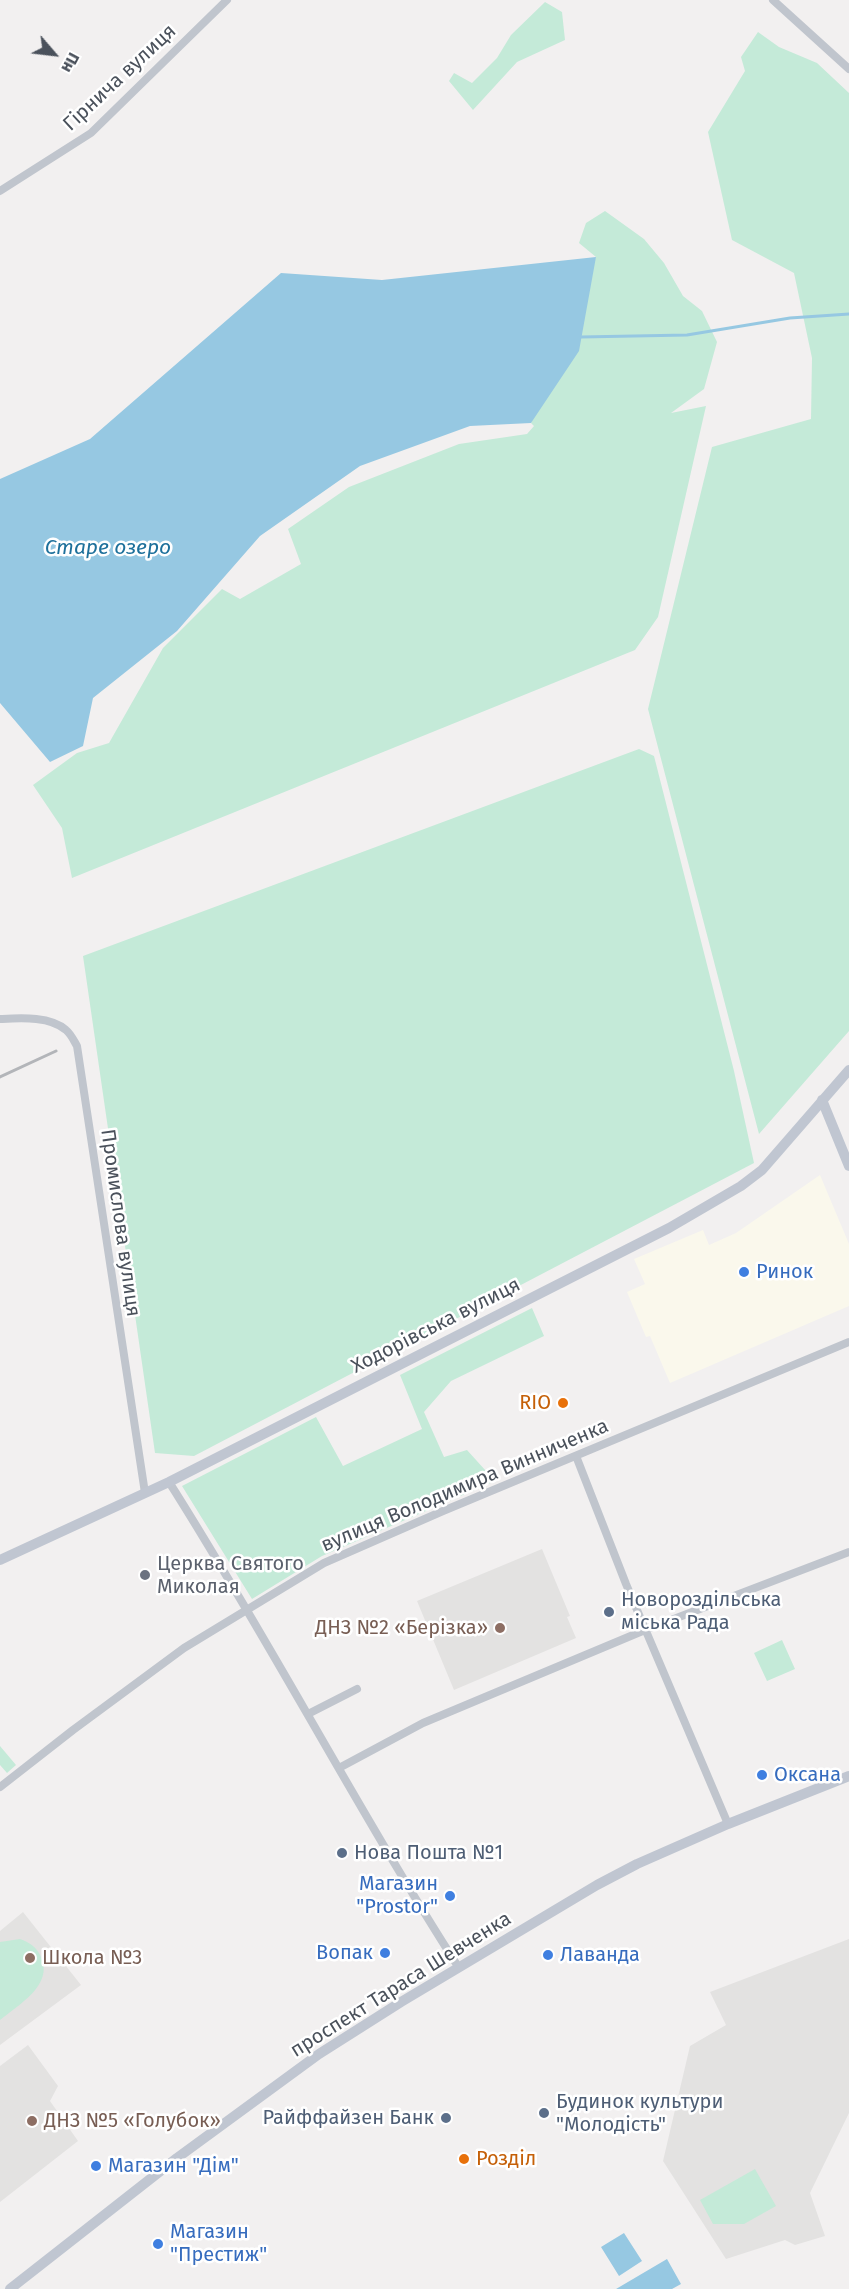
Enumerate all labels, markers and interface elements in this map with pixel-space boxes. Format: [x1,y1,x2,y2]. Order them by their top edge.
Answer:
street label: Гірнича вулиця [59,20,181,136]
north arrow [24,24,84,84]
text: Пн [57,49,83,76]
water label: Старе озеро [45,535,171,561]
street label: Промислова вулиця [95,1128,145,1318]
place label: Ринок [756,1260,813,1284]
marker: Ринок [737,1265,751,1279]
street label: Ходорівська вулиця [347,1273,525,1379]
place label: RIO [519,1391,551,1415]
marker: RIO [556,1396,570,1410]
street label: вулиця Володимира Винниченка [318,1414,612,1558]
place label: Церква Святого Миколая [157,1552,304,1599]
marker: Церква Святого Миколая [138,1568,152,1582]
place label: Новороздільська міська Рада [621,1588,781,1635]
marker: Новороздільська міська Рада [602,1605,616,1619]
place label: ДНЗ №2 «Берізка» [315,1616,488,1640]
marker: ДНЗ №2 «Берізка» [493,1621,507,1635]
place label: Оксана [774,1763,841,1787]
marker: Оксана [755,1768,769,1782]
place label: Нова Пошта №1 [354,1841,503,1865]
marker: Нова Пошта №1 [335,1846,349,1860]
place label: Магазин "Prostor" [356,1872,438,1919]
marker: Магазин "Prostor" [443,1889,457,1903]
street label: проспект Тараса Шевченка [286,1907,516,2063]
place label: Вопак [316,1941,373,1965]
place label: Лаванда [560,1943,640,1967]
place label: Школа №3 [42,1946,142,1970]
marker: Вопак [378,1946,392,1960]
marker: Лаванда [541,1948,555,1962]
marker: Школа №3 [23,1951,37,1965]
place label: Будинок культури "Молодість" [556,2090,723,2137]
place label: Райффайзен Банк [263,2106,434,2130]
marker: Будинок культури "Молодість" [537,2106,551,2120]
place label: ДНЗ №5 «Голубок» [44,2109,221,2133]
marker: Райффайзен Банк [439,2111,453,2125]
marker: ДНЗ №5 «Голубок» [25,2114,39,2128]
place label: Розділ [476,2147,536,2171]
marker: Розділ [457,2152,471,2166]
place label: Магазин "Дім" [108,2154,239,2178]
marker: Магазин "Дім" [89,2159,103,2173]
place label: Магазин "Престиж" [170,2220,267,2267]
marker: Магазин "Престиж" [151,2237,165,2251]

